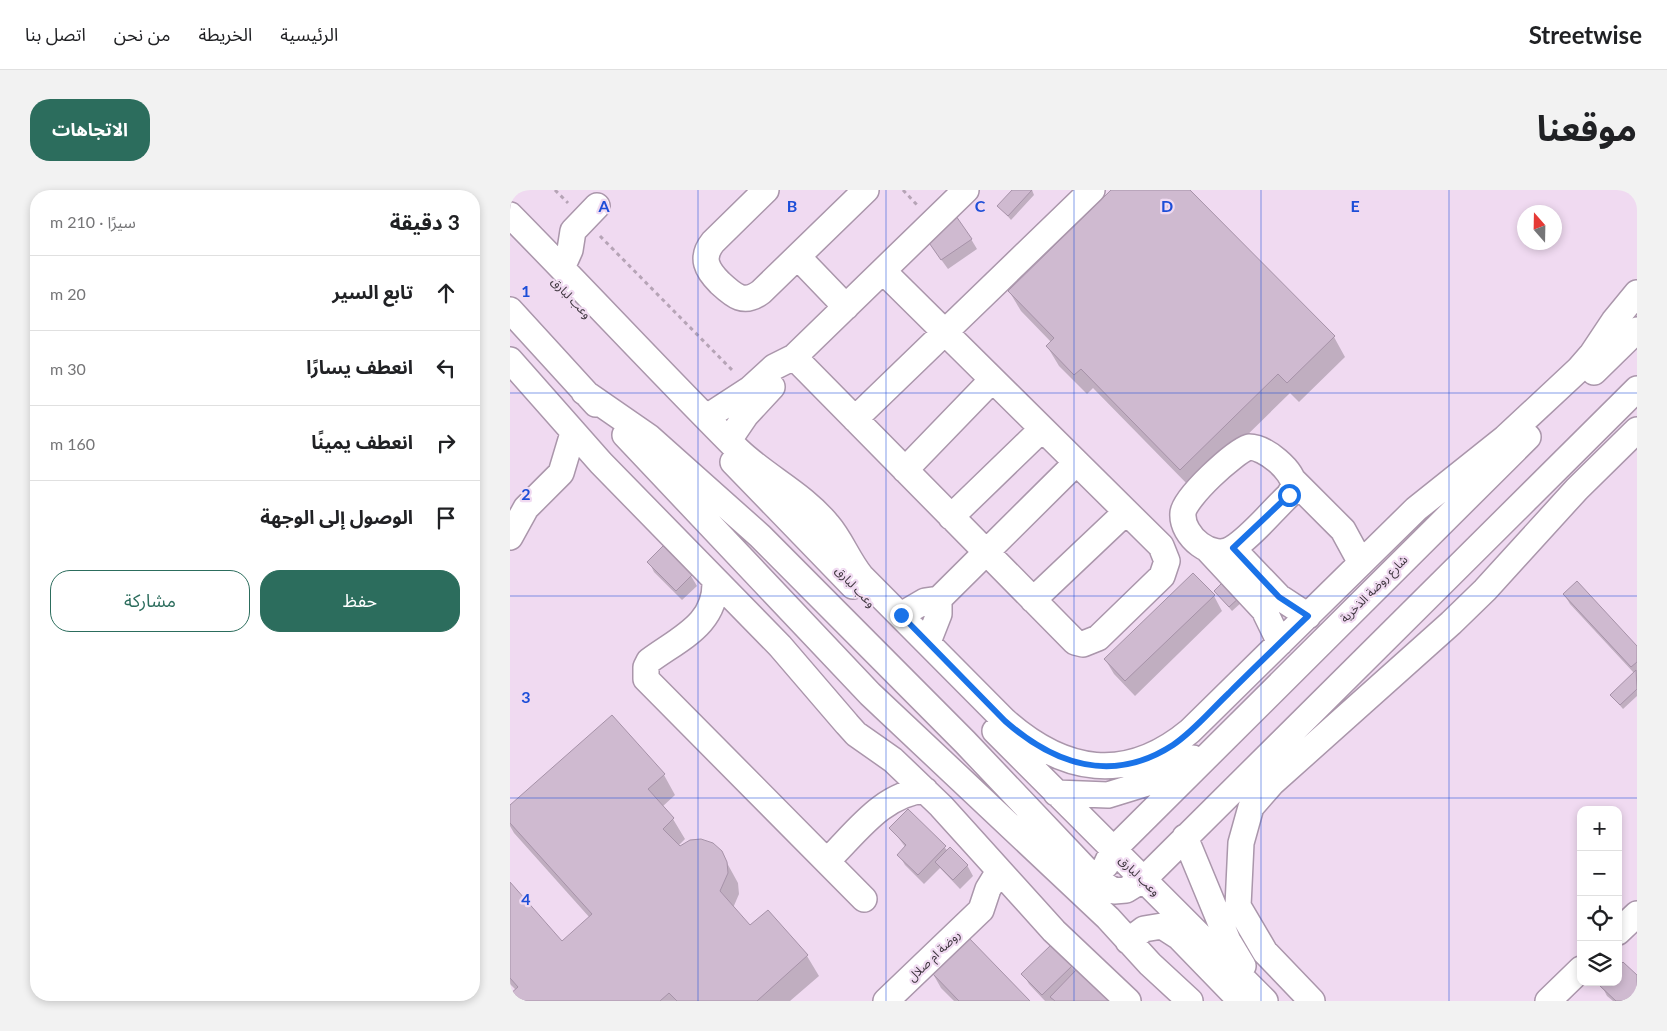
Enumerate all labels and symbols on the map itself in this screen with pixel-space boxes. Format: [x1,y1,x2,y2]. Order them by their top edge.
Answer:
text: A [597,196,610,215]
text: B [787,196,797,215]
text: C [975,196,986,215]
text: D [1161,196,1173,215]
text: E [1350,196,1360,215]
north arrow [1517,205,1562,250]
street label: وعب لبارق [548,274,595,322]
text: 1 [521,281,531,300]
text: 2 [521,484,531,503]
route start [1278,484,1301,507]
street label: شارع روضة الذخرية [1337,552,1412,627]
street label: وعب لبارق [832,563,879,611]
route end [890,604,913,627]
text: 3 [521,687,531,706]
street label: وعب لبارق [1115,852,1163,899]
text: 4 [521,889,531,908]
street label: روضة ام صلال [904,927,965,986]

